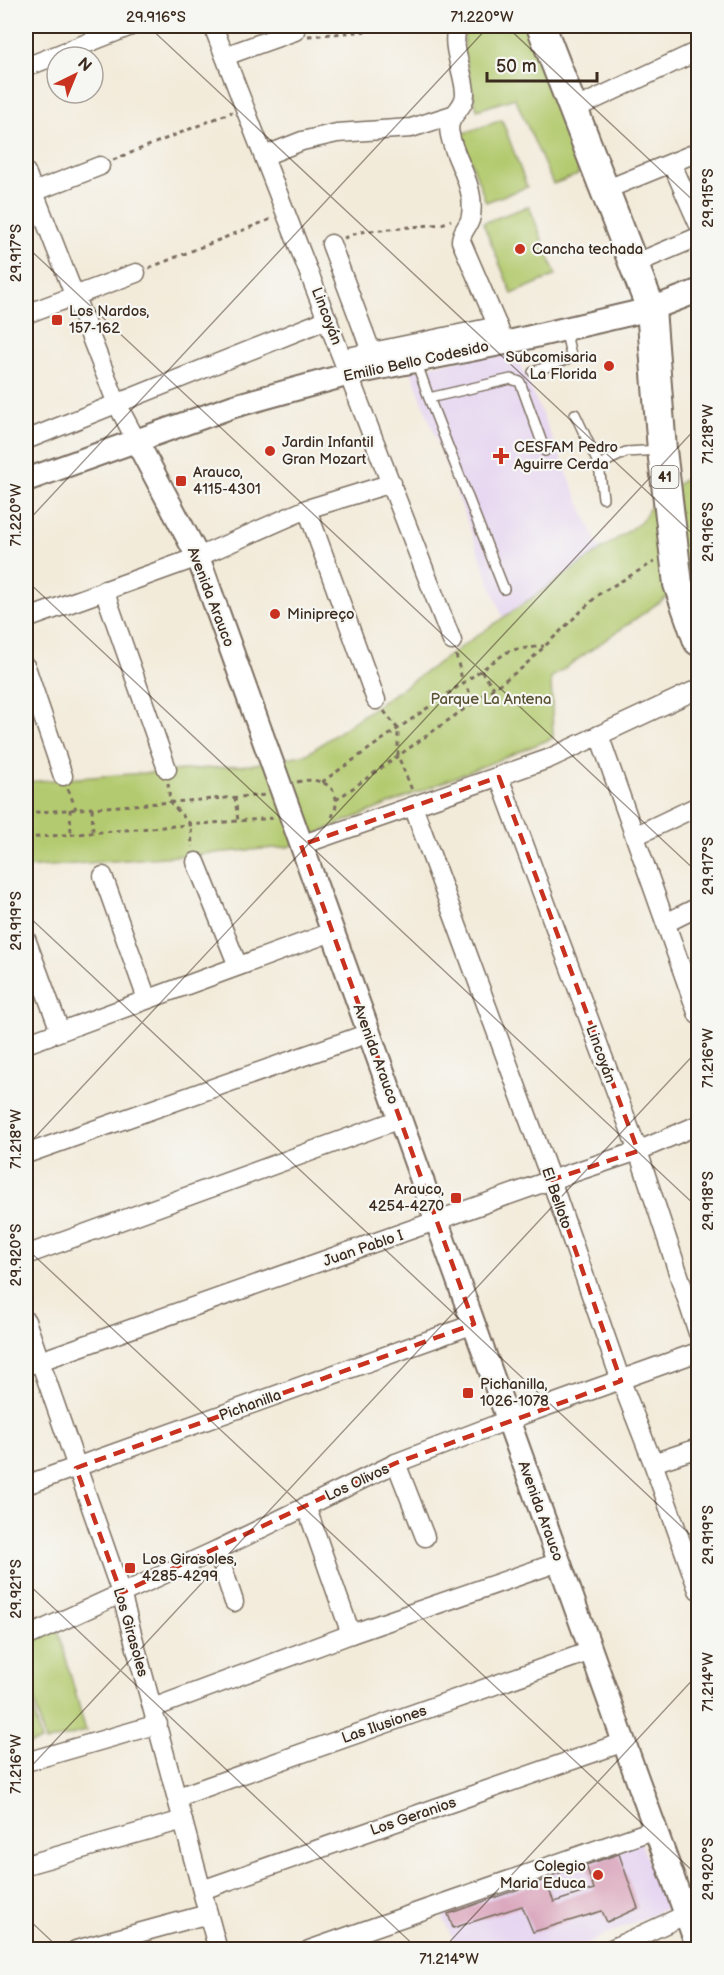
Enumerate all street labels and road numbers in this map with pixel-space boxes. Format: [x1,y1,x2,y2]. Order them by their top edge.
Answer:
street label: Lincoyán [307,285,346,348]
street label: Emilio Bello Codesido [342,337,491,386]
road number: 41 [652,466,678,488]
street label: Avenida Arauco [183,545,238,650]
street label: Avenida Arauco [349,1001,402,1107]
street label: Lincoyán [581,1023,620,1086]
street label: El Belloto [537,1165,576,1232]
street label: Juan Pablo I [321,1226,406,1271]
street label: Pichanilla [216,1385,284,1425]
street label: Avenida Arauco [514,1458,567,1564]
street label: Los Olivos [322,1459,393,1506]
street label: Los Girasoles [109,1585,152,1680]
street label: Las Ilusiones [339,1701,430,1748]
street label: Los Geranios [368,1793,459,1840]

